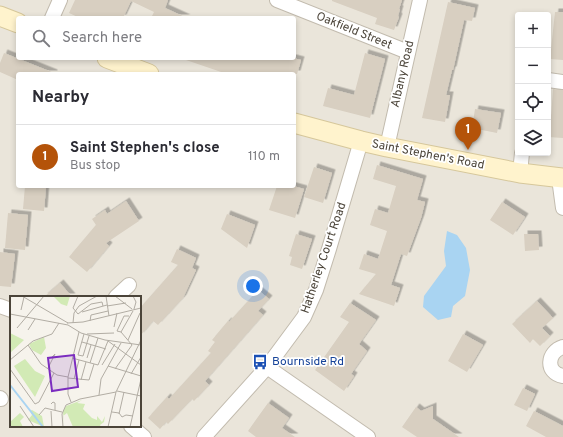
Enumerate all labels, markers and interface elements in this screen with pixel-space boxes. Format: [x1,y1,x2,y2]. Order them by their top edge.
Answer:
street label: Oakfield Street [314,9,394,53]
map controls [515,12,551,156]
button: + [515,12,551,48]
search box [16,16,296,60]
icon: search [30,27,52,49]
text: Search here [62,29,142,48]
street label: Albany Road [388,39,418,109]
button: − [515,48,551,84]
button: locate [515,84,551,120]
text: Nearby [32,87,89,109]
pin: 1 [455,117,481,150]
button: layers [515,120,551,156]
street label: Saint Stephen's Road [370,136,486,174]
text: Saint Stephen's close [70,139,220,158]
text: 1 [42,149,48,165]
text: 110 m [248,149,280,165]
text: Bus stop [70,158,120,174]
street label: Hatherley Court Road [297,200,351,316]
your location [243,276,263,296]
inset map [10,296,141,427]
bus stop icon: Bournside Rd [251,353,269,371]
place label: Bournside Rd [272,354,344,370]

